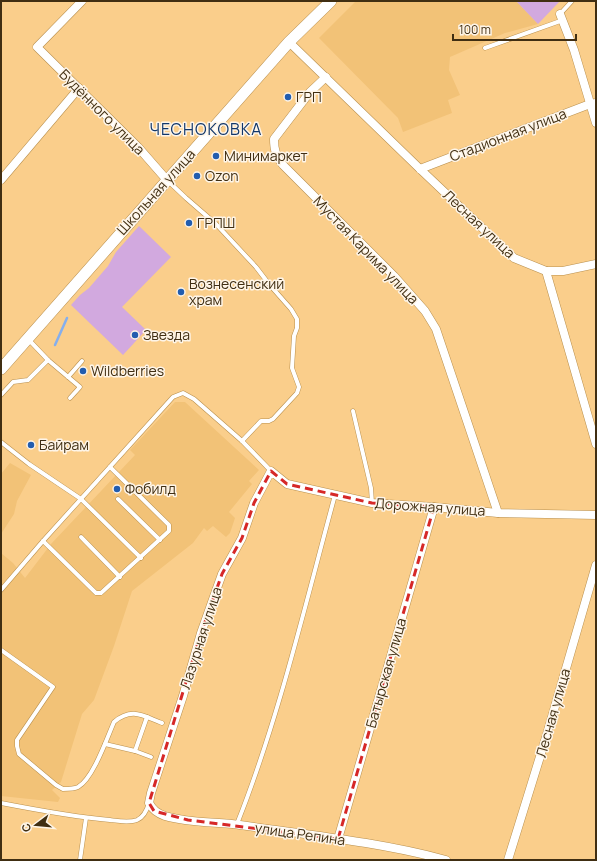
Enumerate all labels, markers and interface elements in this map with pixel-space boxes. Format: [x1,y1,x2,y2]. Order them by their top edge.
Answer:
scale bar [453,16,576,42]
text: 100 m [459,21,491,38]
street label: Будённого улица [55,65,149,159]
place label: ГРП [296,87,322,106]
marker: ГРП [283,92,293,102]
street label: Стадионная улица [447,104,569,166]
district label: ЧЕСНОКОВКА [150,118,262,140]
street label: Школьная улица [112,145,199,239]
place label: Минимаркет [224,146,308,165]
marker: Минимаркет [211,151,221,161]
place label: Ozon [205,166,239,185]
marker: Ozon [192,171,202,181]
street label: Лесная улица [439,185,519,262]
street label: Мустая Карима улица [310,191,423,308]
place label: ГРПШ [197,213,235,232]
marker: ГРПШ [184,218,194,228]
place label: Вознесенский храм [189,274,284,309]
marker: Вознесенский храм [176,287,186,297]
place label: Звезда [143,325,190,344]
marker: Звезда [130,330,140,340]
place label: Wildberries [91,361,164,380]
marker: Wildberries [78,366,88,376]
place label: Байрам [39,435,89,454]
marker: Байрам [26,440,36,450]
place label: Фобилд [125,479,176,498]
marker: Фобилд [112,484,122,494]
street label: Дорожная улица [374,493,486,520]
street label: Лазурная улица [175,584,226,691]
street label: Батырская улица [361,616,410,730]
street label: Лесная улица [531,666,574,760]
north arrow [16,805,56,845]
street label: улица Репина [254,818,346,849]
text: С [18,822,34,834]

